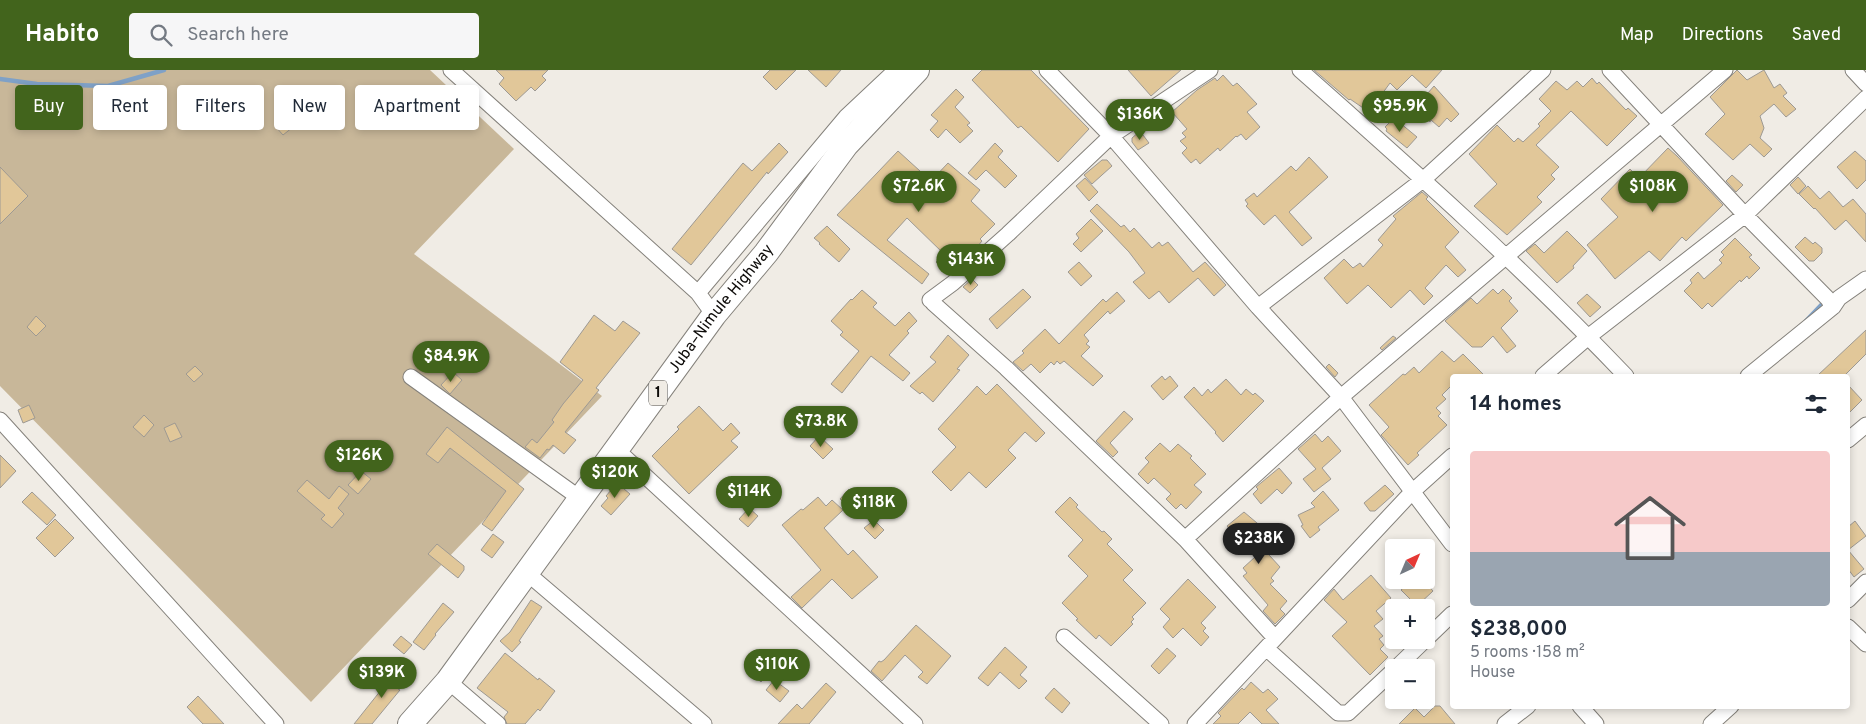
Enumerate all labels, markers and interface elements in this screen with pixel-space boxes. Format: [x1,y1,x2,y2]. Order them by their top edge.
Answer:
search box [129,13,479,58]
text: Habito [25,20,99,50]
icon: search [147,21,175,49]
text: Search here [187,23,289,47]
text: Map [1620,24,1654,47]
text: Directions [1682,24,1764,47]
text: Saved [1792,24,1841,47]
chip: Buy [15,85,83,130]
chip: Rent [93,85,167,130]
chip: Filters [177,85,264,130]
chip: New [274,85,345,130]
chip: Apartment [355,85,479,130]
pin: $95.9K [1359,90,1441,133]
text: $95.9K [1373,97,1427,117]
pin: $136K [1105,98,1175,141]
text: $136K [1117,105,1163,125]
pin: $72.6K [878,170,960,213]
pin: $108K [1618,170,1688,213]
text: $72.6K [893,177,945,197]
text: $108K [1629,177,1677,197]
street label: Juba–Nimule Highway [664,241,779,378]
pin: $143K [936,244,1006,286]
text: $143K [947,250,995,270]
pin: $84.9K [410,340,492,383]
text: $84.9K [423,347,479,367]
road number: 1 [649,380,667,406]
icon: filters [1802,390,1830,418]
text: 14 homes [1470,391,1562,418]
pin: $73.8K [780,406,862,448]
text: $73.8K [795,412,847,432]
pin: $126K [324,440,394,482]
text: $126K [336,446,383,466]
pin: $120K [580,456,650,499]
text: $120K [591,463,639,483]
pin: $114K [714,476,784,518]
text: $114K [727,482,771,502]
icon: home [1605,483,1695,573]
pin: $118K [839,486,909,529]
text: $118K [852,493,896,513]
pin: $238K [1224,522,1294,565]
text: $238K [1234,529,1284,549]
north arrow [1385,539,1435,589]
map controls [1385,539,1435,709]
button: + [1385,599,1435,649]
text: $238,000 [1470,616,1568,643]
text: 5 rooms · 158 m² [1470,643,1585,663]
pin: $110K [742,648,812,691]
text: $110K [755,655,799,675]
pin: $139K [347,656,417,699]
button: − [1385,659,1435,709]
text: $139K [359,663,405,683]
text: House [1470,663,1515,683]

